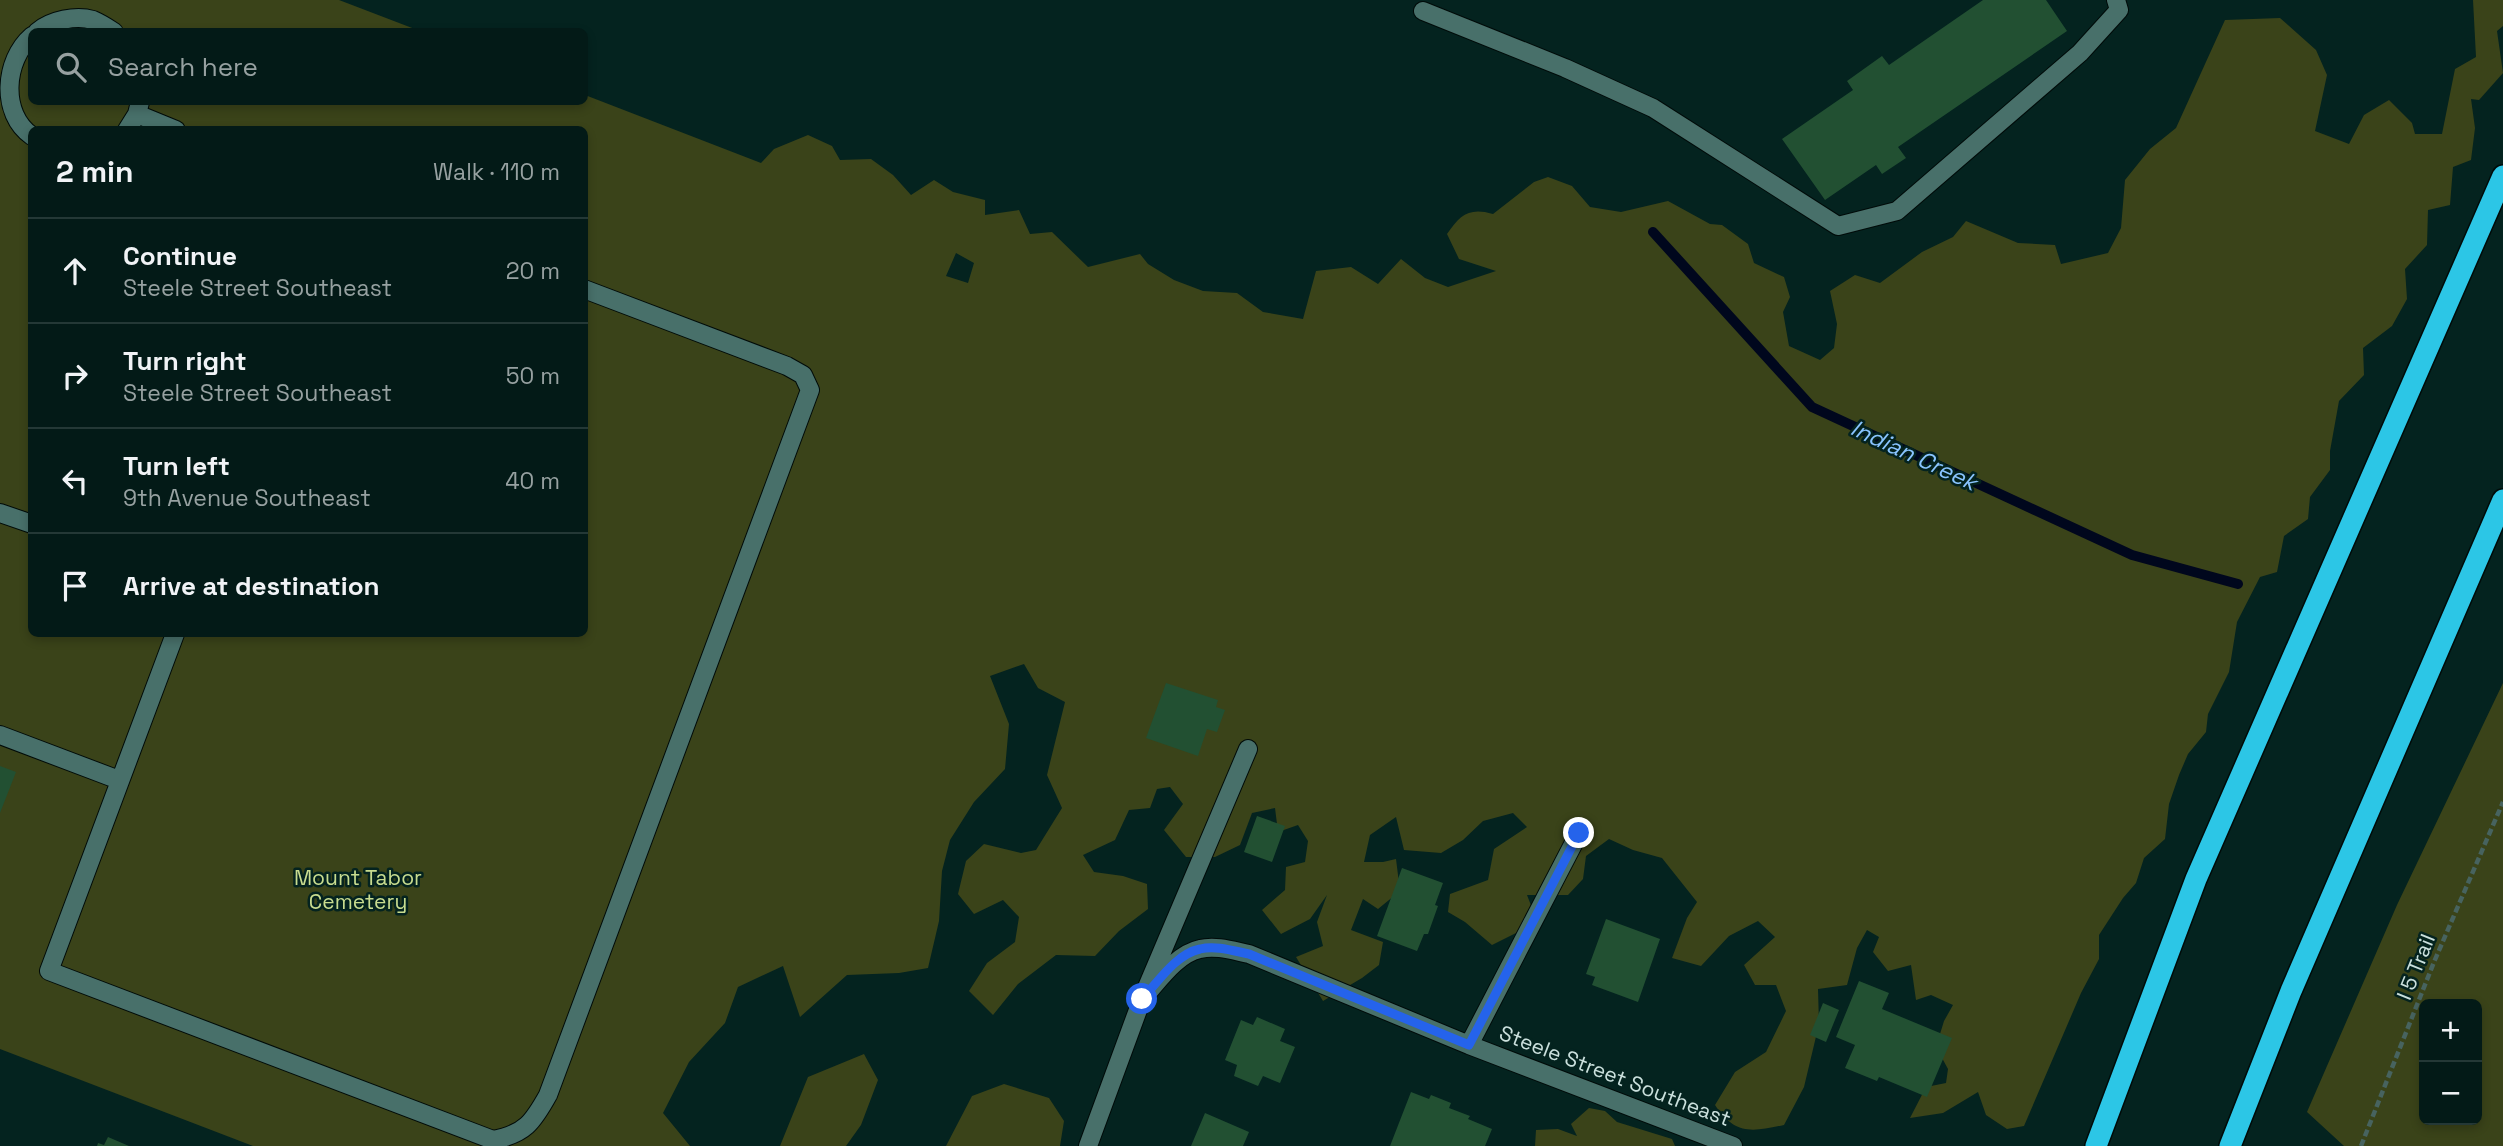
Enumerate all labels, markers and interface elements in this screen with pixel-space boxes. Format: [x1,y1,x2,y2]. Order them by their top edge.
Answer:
search box [28,28,588,105]
icon: search [52,48,90,86]
text: Search here [108,50,258,84]
text: 2 min [56,152,134,191]
text: Walk · 110 m [433,157,560,187]
text: Continue [123,239,237,273]
icon: ahead [56,252,94,290]
text: 20 m [506,256,560,286]
text: Steele Street Southeast [123,273,392,303]
text: Turn right [123,344,247,378]
icon: right [56,357,94,395]
text: 50 m [506,361,560,391]
text: Steele Street Southeast [123,378,392,408]
water label: Indian Creek [1846,413,1984,498]
text: Turn left [123,449,230,483]
icon: left [56,462,94,500]
text: 40 m [505,466,560,496]
text: 9th Avenue Southeast [123,483,371,513]
icon: arrive [56,567,94,605]
text: Arrive at destination [123,569,380,603]
route end [1563,817,1594,848]
park label: Mount Tabor Cemetery [294,864,422,915]
street label: I 5 Trail [2390,930,2441,1004]
route start [1126,983,1157,1014]
map controls [2419,999,2482,1125]
button: + [2419,999,2482,1062]
street label: Steele Street Southeast [1496,1019,1735,1132]
button: − [2419,1062,2482,1125]

